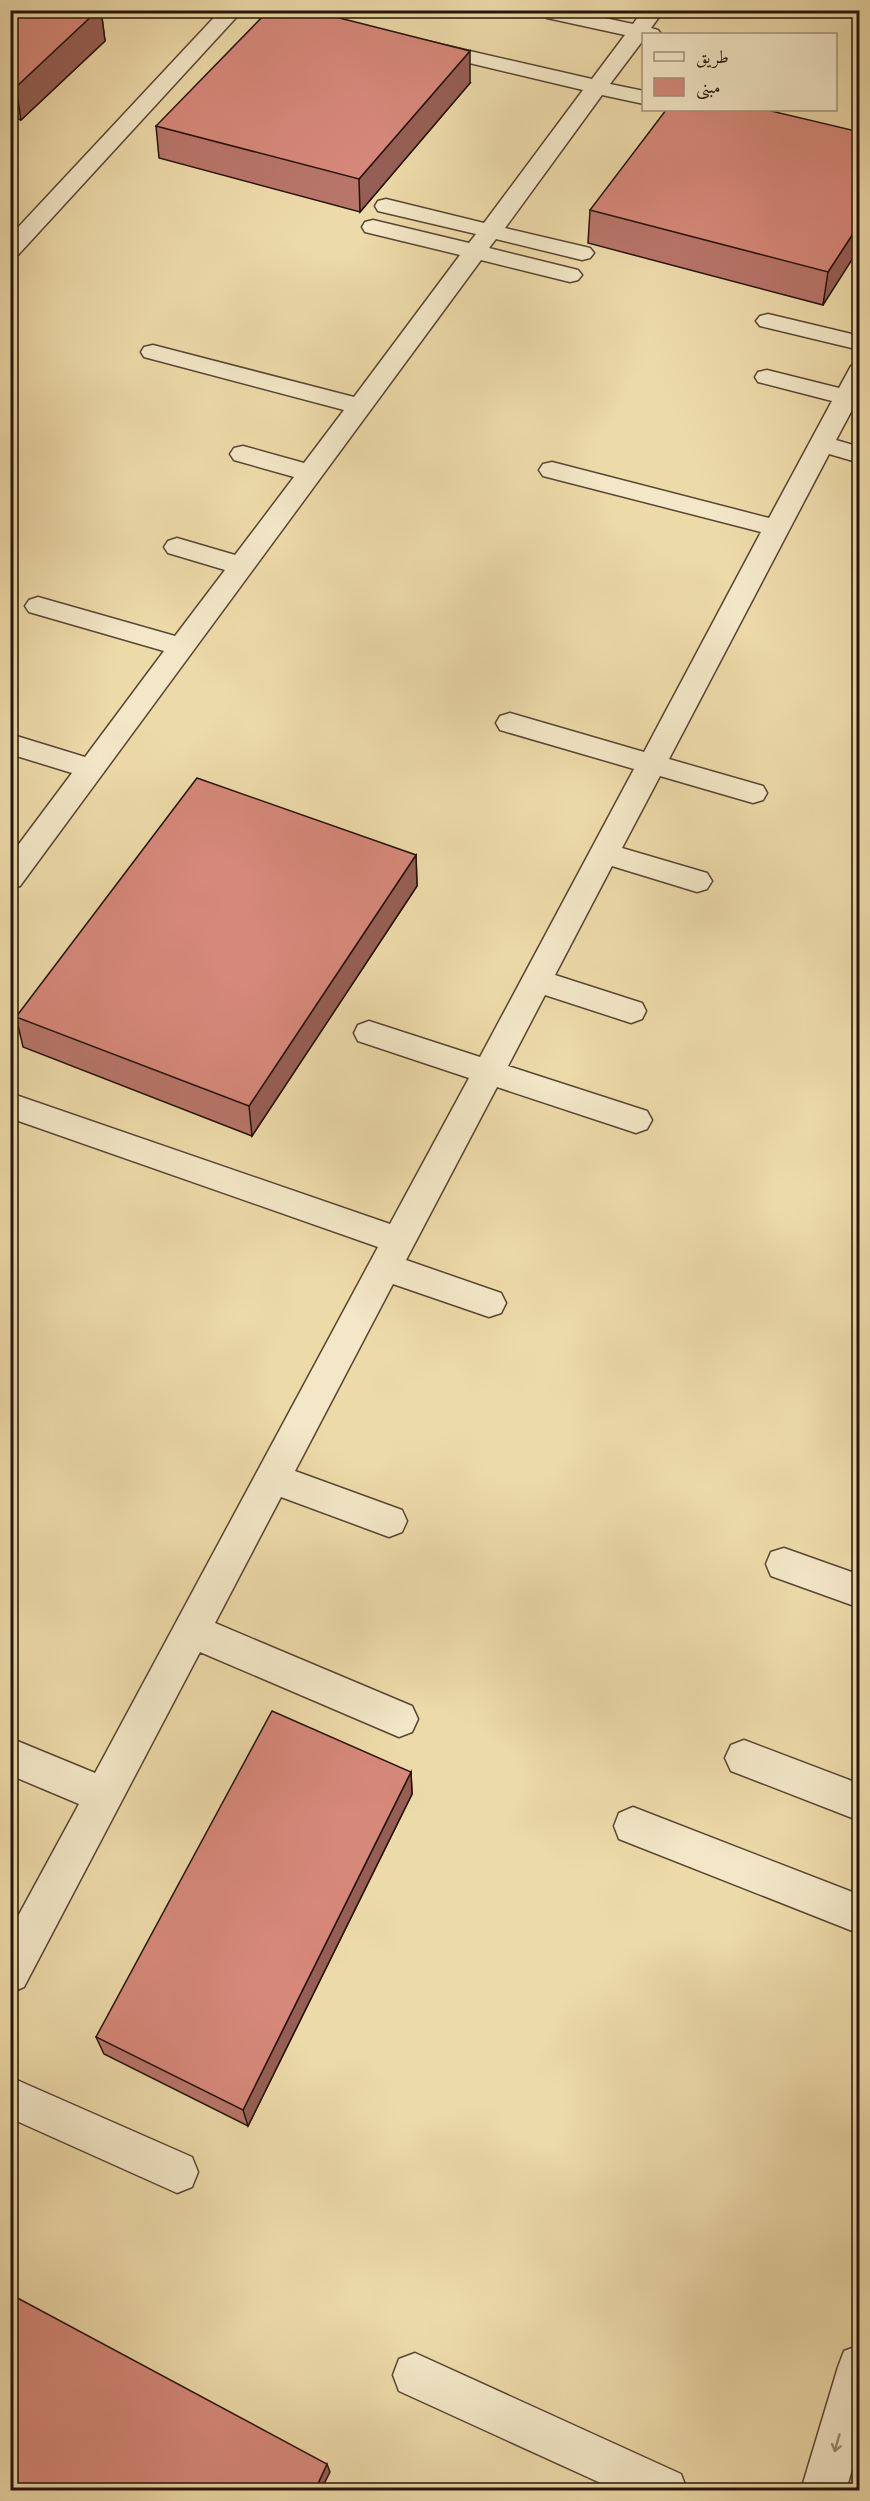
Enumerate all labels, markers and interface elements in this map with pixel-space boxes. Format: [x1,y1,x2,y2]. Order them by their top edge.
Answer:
legend [642,33,837,111]
text: طريق [696,43,729,70]
text: مبنى [696,73,721,100]
one-way arrow [831,2433,842,2452]

